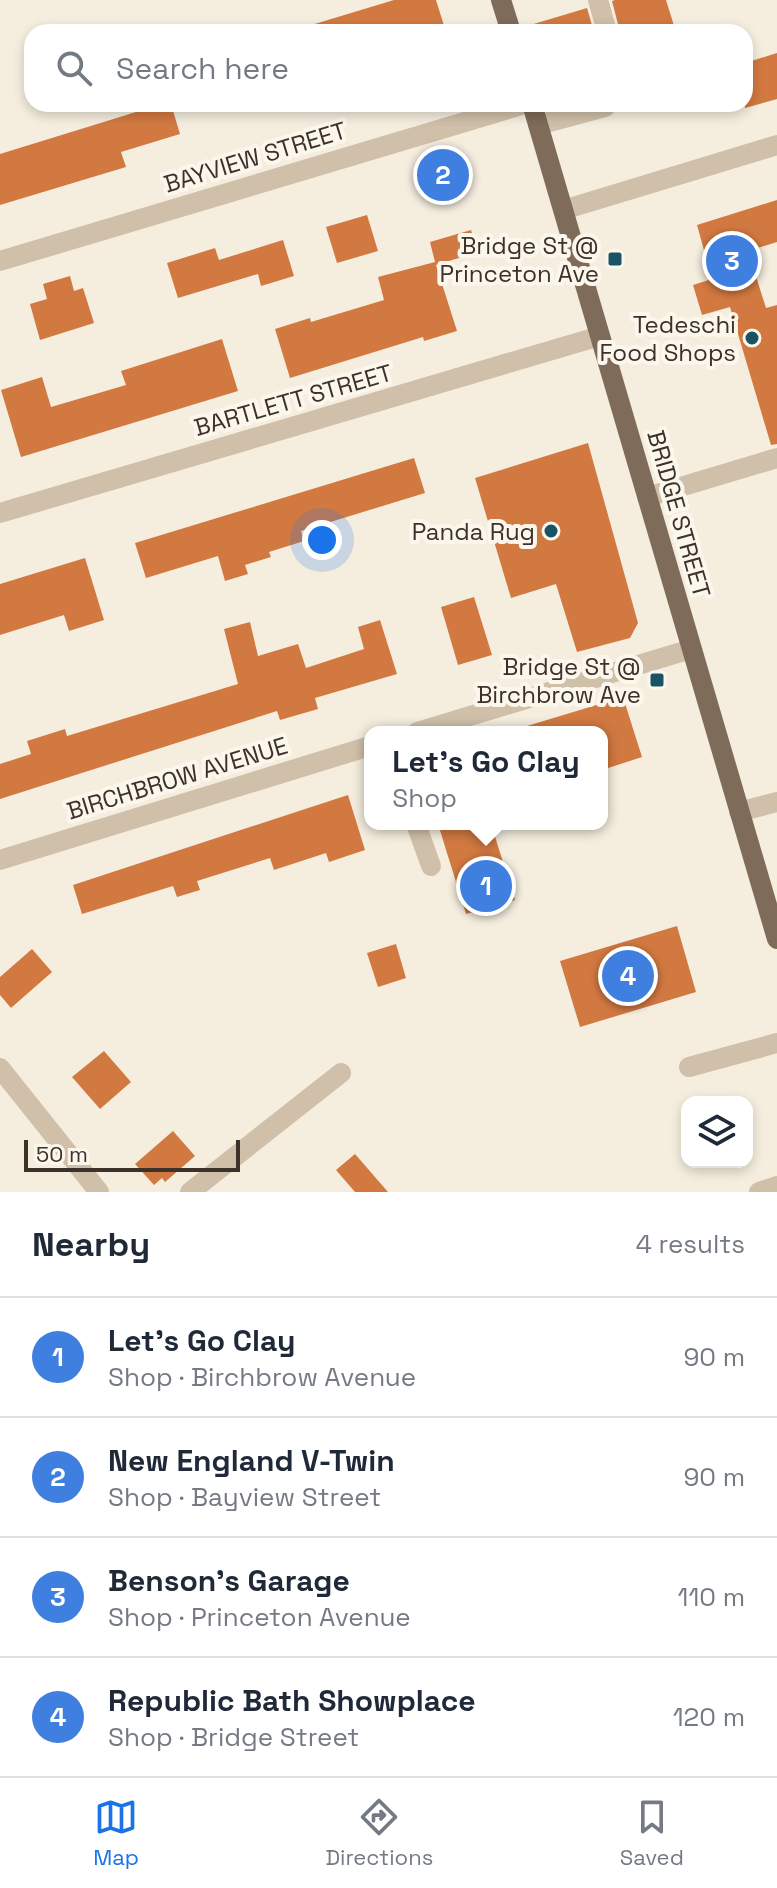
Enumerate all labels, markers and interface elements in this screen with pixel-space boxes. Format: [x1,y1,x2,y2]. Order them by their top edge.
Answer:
search box [24,24,753,112]
icon: search [52,46,96,90]
text: Search here [116,49,289,88]
street label: BAYVIEW STREET [160,115,350,199]
pin: 2 [417,145,469,205]
place label: Bridge St @ Princeton Ave [440,230,599,289]
pin: 3 [706,231,758,291]
marker: Bridge St @ Princeton Ave [606,250,624,268]
place label: Tedeschi Food Shops [600,309,736,368]
marker: Tedeschi Food Shops [743,329,761,347]
street label: BARTLETT STREET [190,357,396,443]
street label: BRIDGE STREET [640,427,718,601]
place label: Panda Rug [412,516,535,547]
your location [302,520,342,560]
marker: Panda Rug [542,522,560,540]
place label: Bridge St @ Birchbrow Ave [476,651,641,710]
marker: Bridge St @ Birchbrow Ave [648,671,666,689]
popup [364,726,608,830]
street label: BIRCHBROW AVENUE [63,730,291,826]
text: Let's Go Clay [392,742,580,781]
text: Shop [392,781,457,815]
pin: 1 [460,856,512,916]
pin: 4 [602,946,654,1006]
map controls [681,1096,753,1168]
button: layers [681,1096,753,1168]
scale bar [24,1136,240,1172]
text: 50 m [36,1140,88,1168]
text: Nearby [32,1223,150,1266]
text: 4 results [636,1227,745,1261]
text: Let's Go Clay [108,1321,295,1360]
text: 1 [52,1340,64,1374]
text: 90 m [683,1340,745,1374]
text: Shop · Birchbrow Avenue [108,1360,416,1394]
text: New England V-Twin [108,1441,395,1480]
text: 2 [50,1460,66,1494]
text: 90 m [683,1460,745,1494]
text: Shop · Bayview Street [108,1480,381,1514]
text: Benson's Garage [108,1561,350,1600]
text: 3 [50,1580,66,1614]
text: 110 m [678,1580,745,1614]
text: Shop · Princeton Avenue [108,1600,411,1634]
text: Republic Bath Showplace [108,1681,476,1720]
text: 4 [50,1700,66,1734]
text: 120 m [673,1700,745,1734]
text: Shop · Bridge Street [108,1720,359,1754]
tab: Map [93,1795,139,1871]
tab: Directions [325,1795,433,1871]
tab: Saved [620,1795,684,1871]

